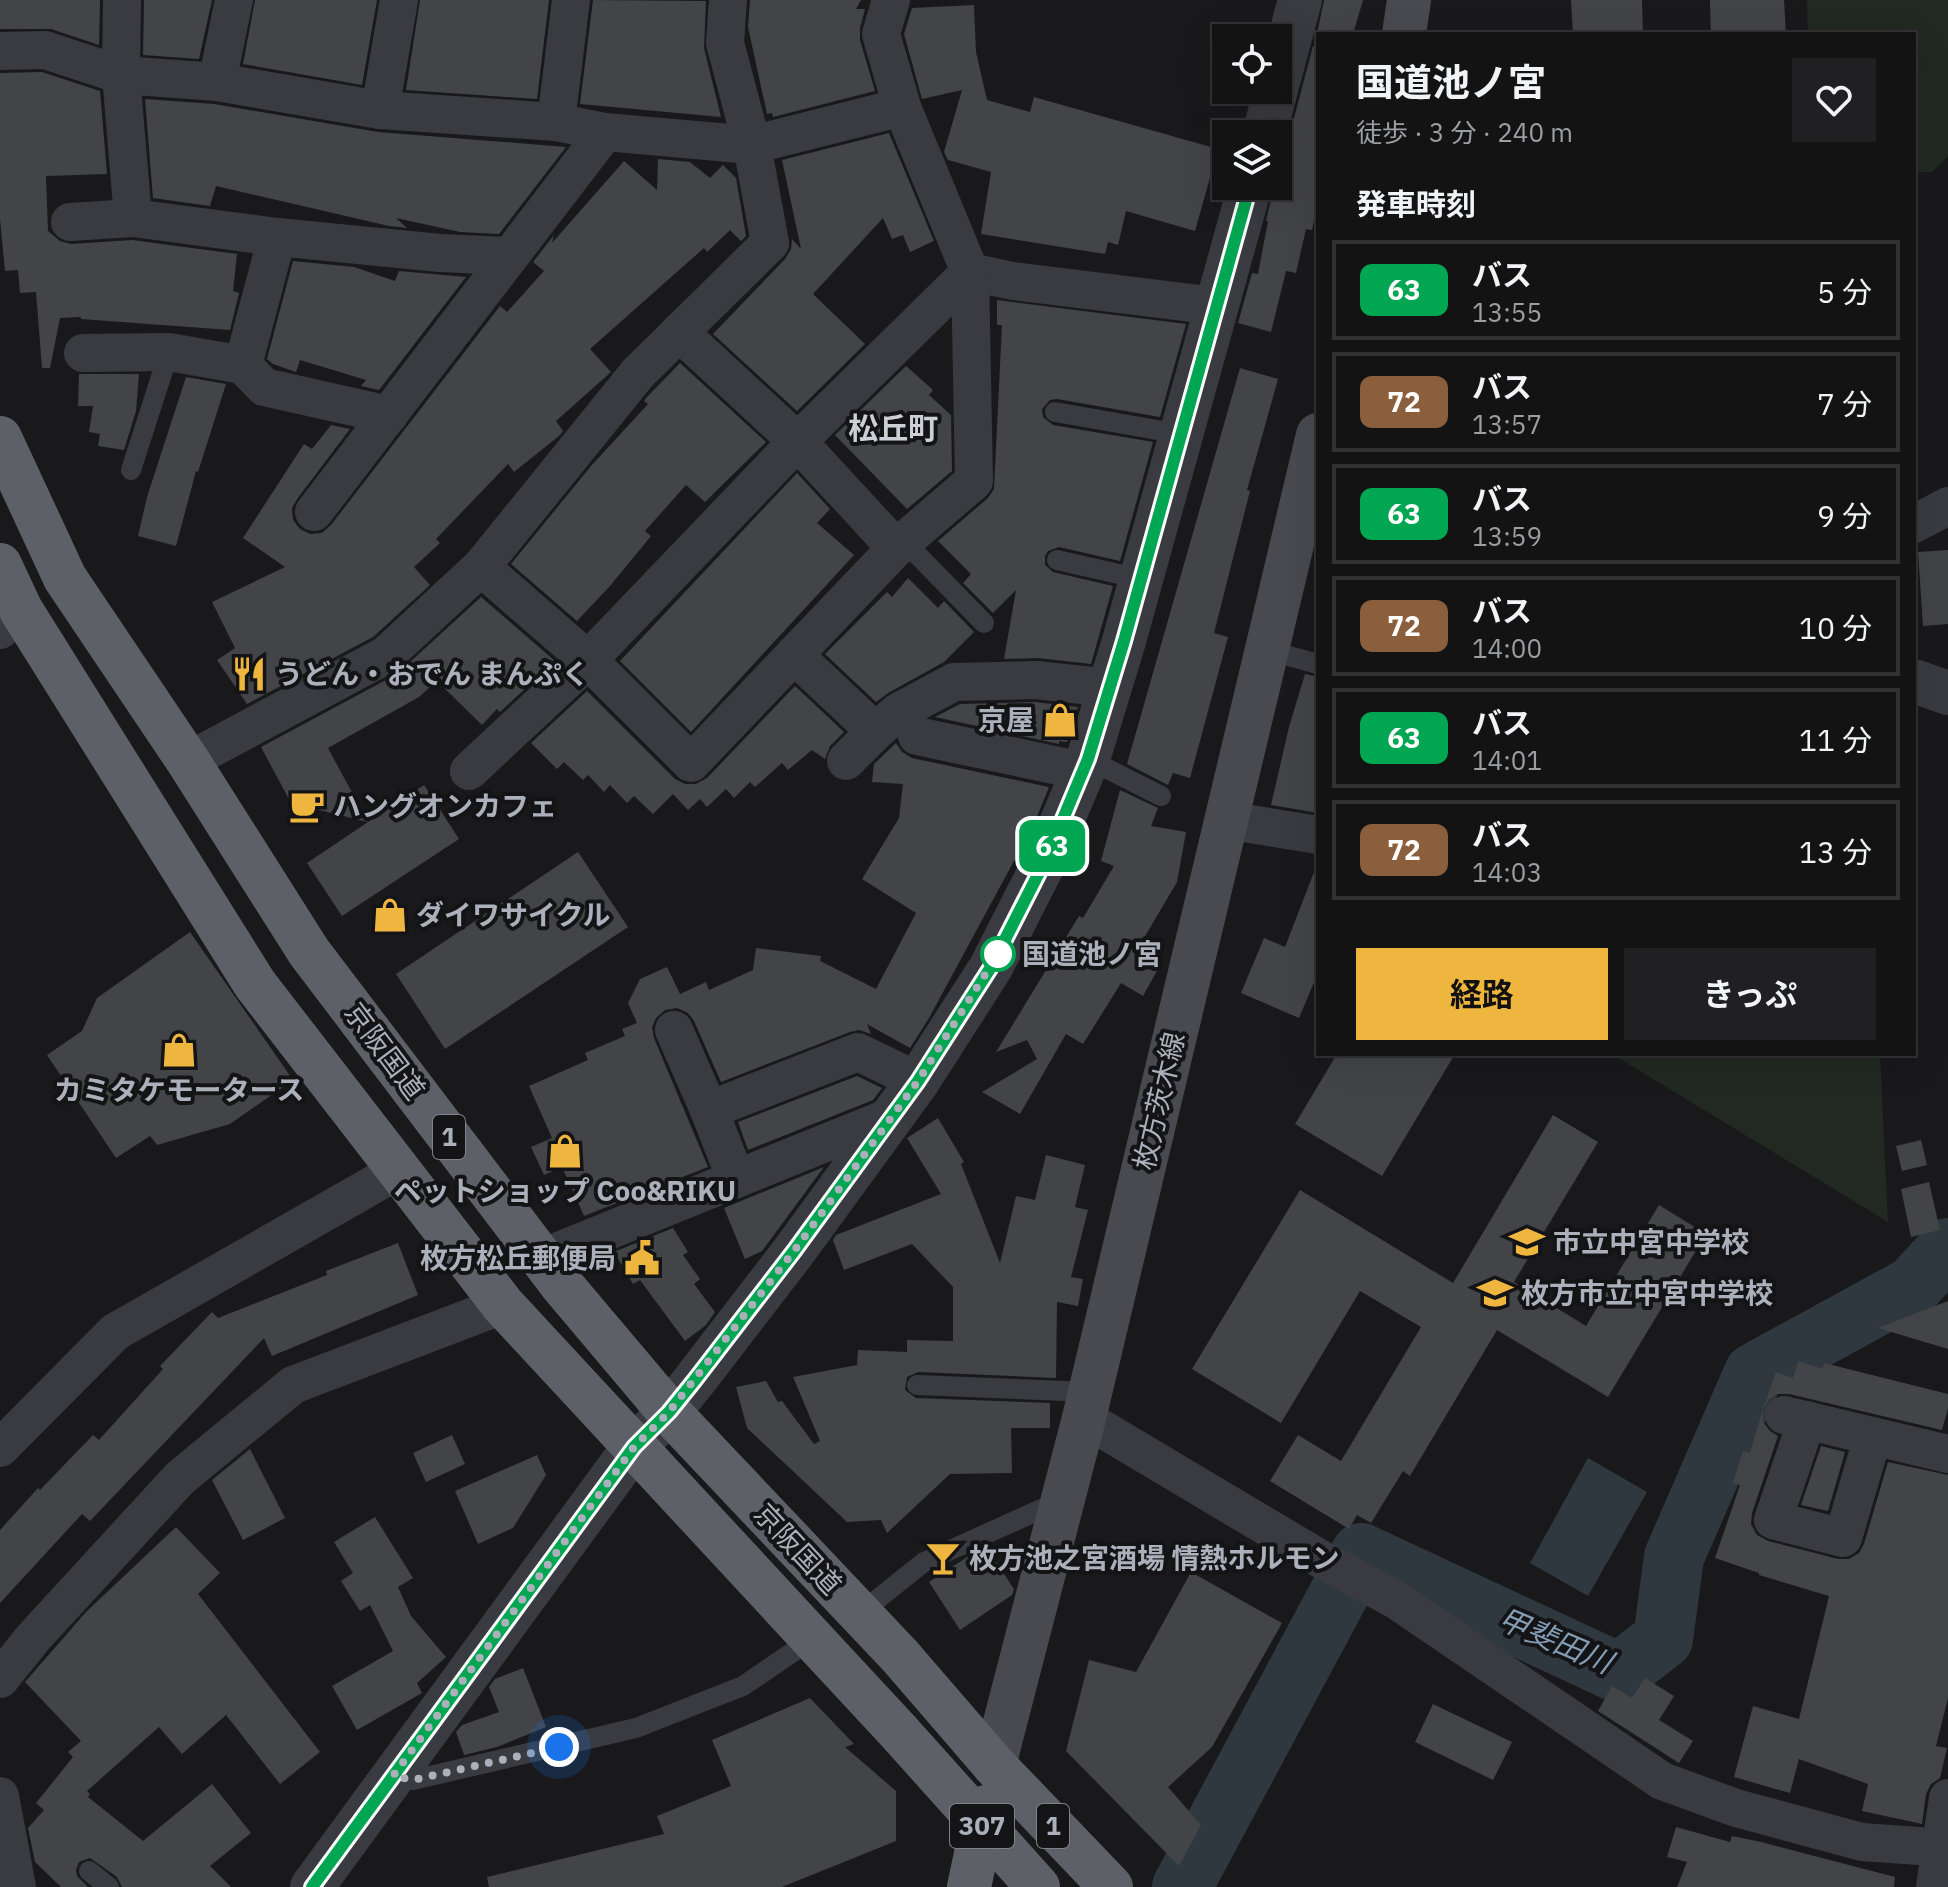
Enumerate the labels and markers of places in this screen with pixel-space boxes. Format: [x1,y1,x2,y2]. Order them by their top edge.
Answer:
restaurant icon: うどん・おでん まんぷく [230,655,268,693]
place label: うどん・おでん まんぷく [275,655,590,692]
place label: 京屋 [978,701,1034,738]
shop icon: 京屋 [1041,701,1079,739]
cafe icon: ハングオンカフェ [288,787,326,825]
place label: ハングオンカフェ [333,787,557,824]
shop icon: ダイワサイクル [371,896,409,934]
place label: ダイワサイクル [416,896,611,933]
place label: 国道池ノ宮 [1022,935,1162,972]
marker: 国道池ノ宮 [981,937,1015,971]
shop icon: カミタケモータース [160,1031,198,1069]
place label: カミタケモータース [54,1071,304,1108]
shop icon: ペットショップ Coo&RIKU [546,1132,584,1170]
place label: ペットショップ Coo&RIKU [394,1172,736,1209]
school or university icon: 市立中宮中学校 [1508,1223,1546,1261]
place label: 市立中宮中学校 [1553,1223,1749,1260]
place label: 枚方松丘郵便局 [420,1239,616,1276]
public building icon: 枚方松丘郵便局 [623,1239,661,1277]
school or university icon: 枚方市立中宮中学校 [1476,1274,1514,1312]
place label: 枚方市立中宮中学校 [1521,1274,1773,1311]
bar icon: 枚方池之宮酒場 情熱ホルモン [924,1539,962,1577]
place label: 枚方池之宮酒場 情熱ホルモン [969,1539,1340,1576]

